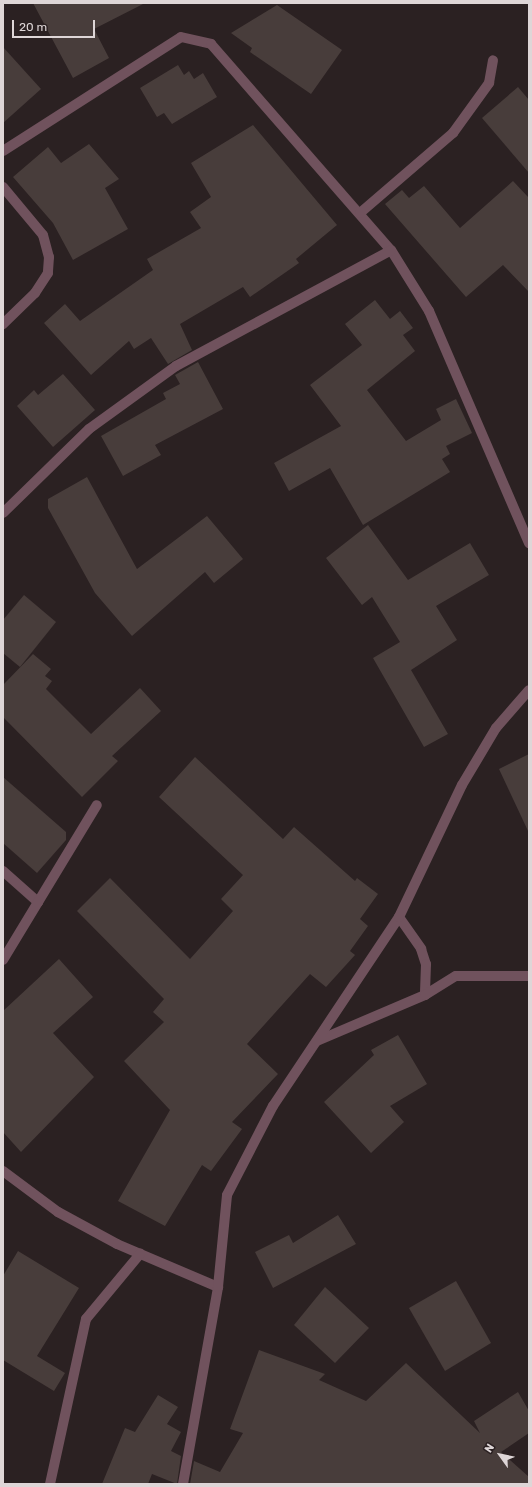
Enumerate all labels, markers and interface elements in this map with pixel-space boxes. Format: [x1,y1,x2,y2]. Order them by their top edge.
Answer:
scale bar [14,12,97,38]
text: 20 m [19,20,47,34]
north arrow [480,1435,520,1475]
text: N [482,1441,497,1455]

